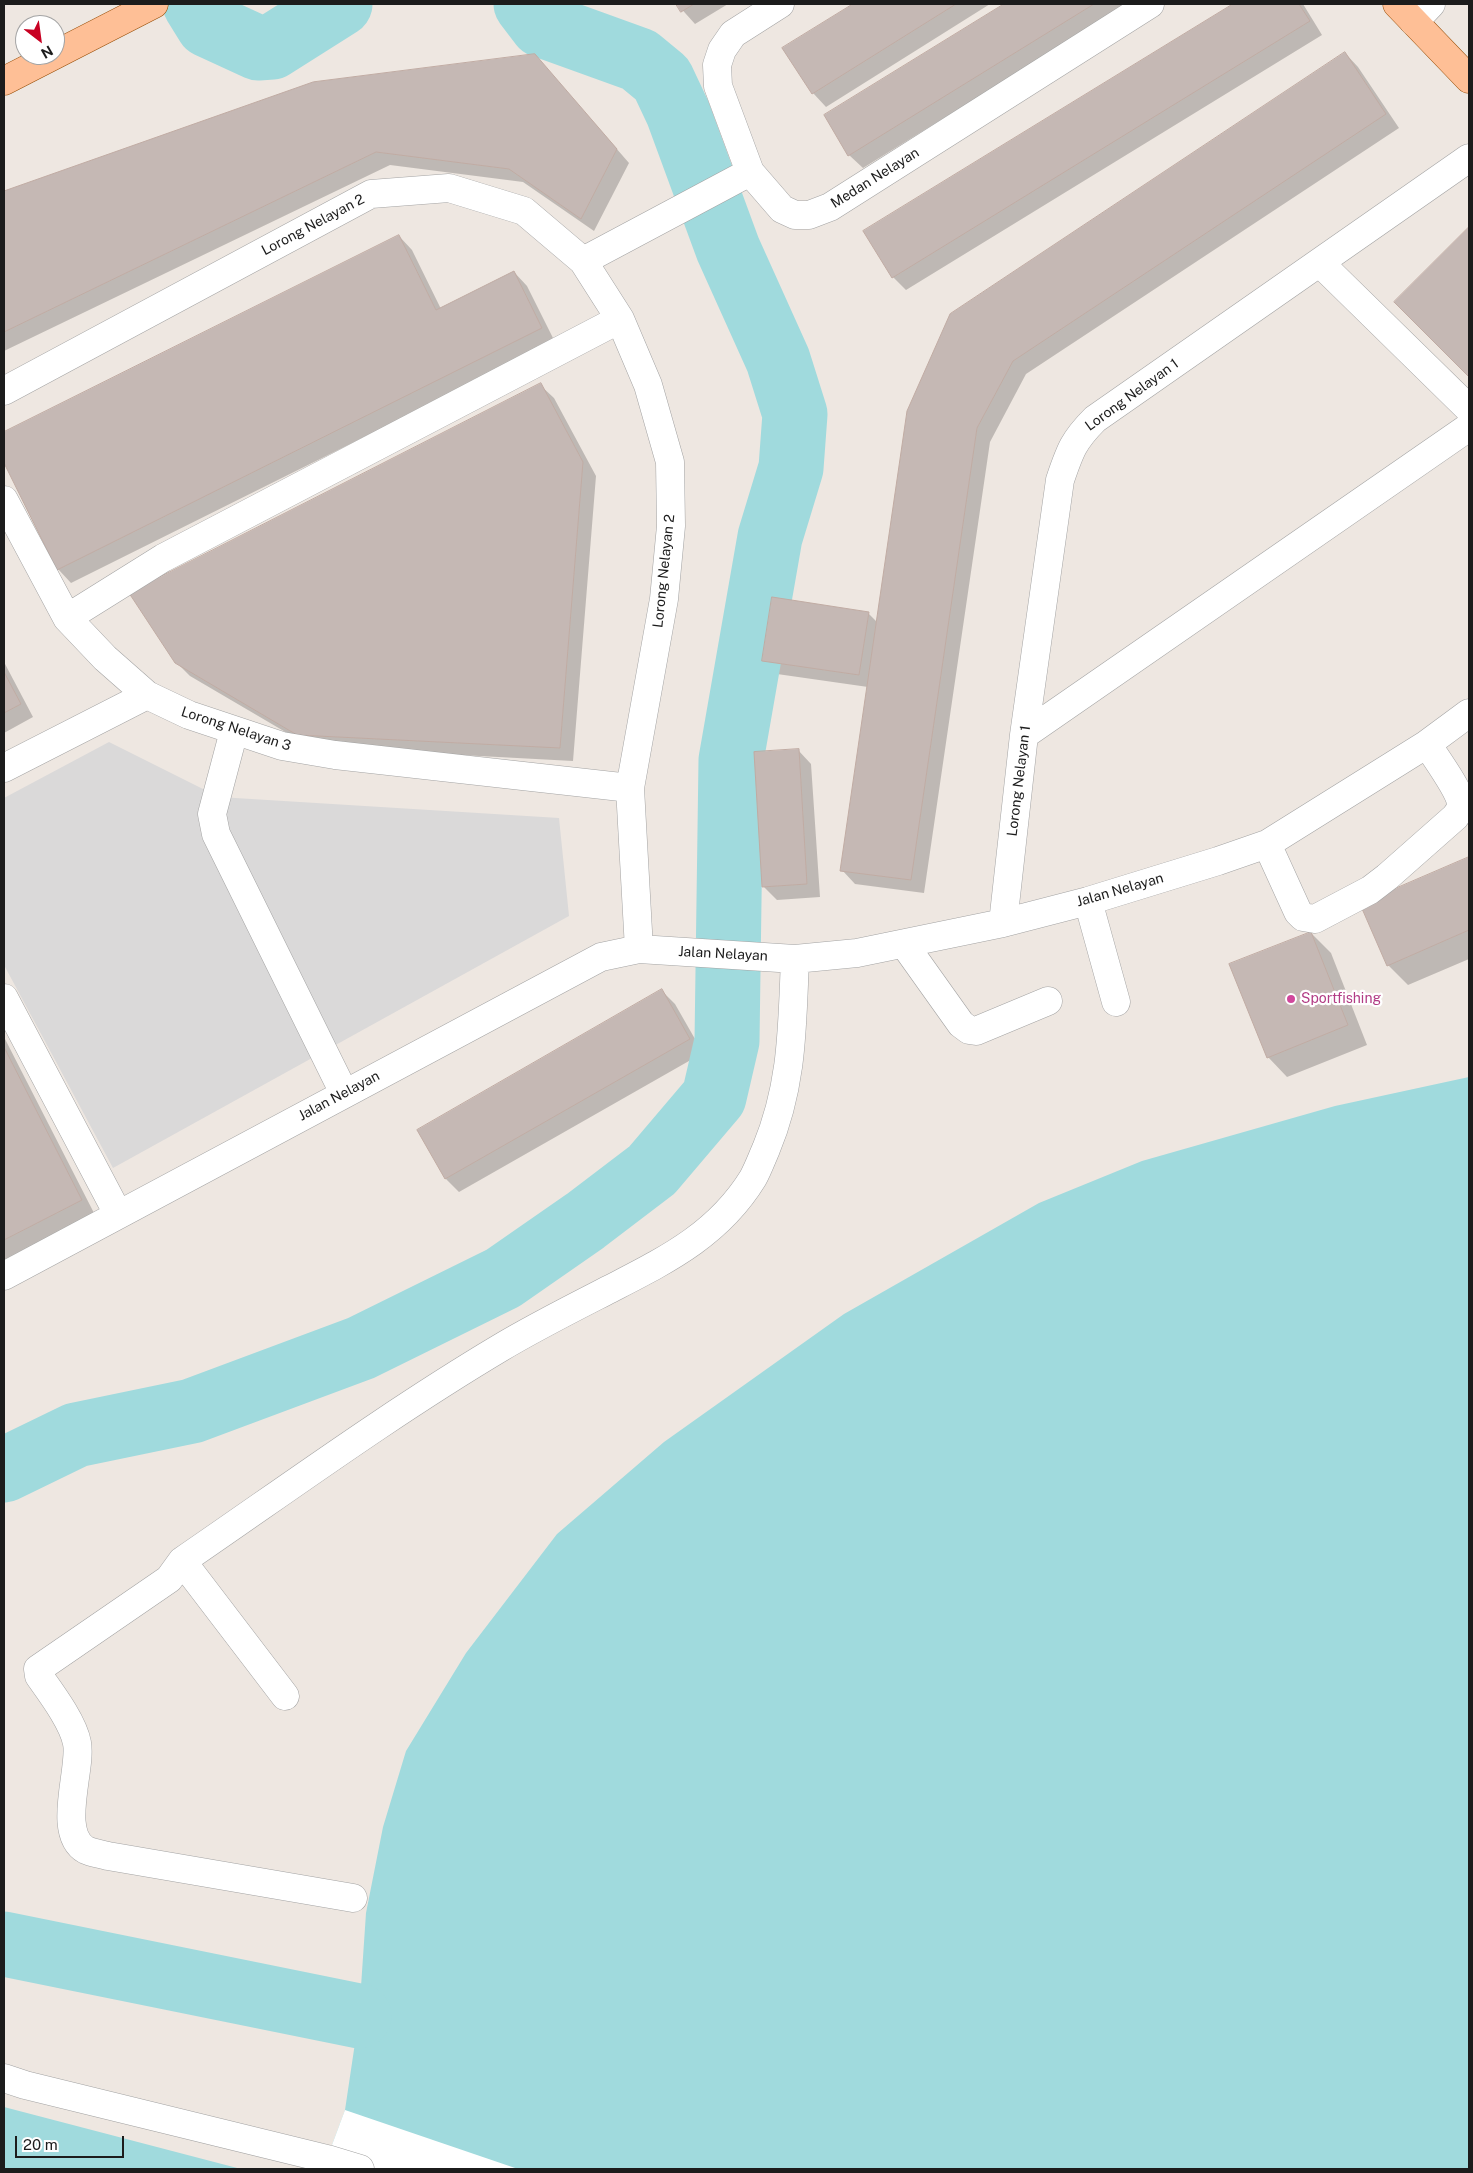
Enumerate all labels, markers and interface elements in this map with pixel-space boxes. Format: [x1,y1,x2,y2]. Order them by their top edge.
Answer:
north arrow [15,15,65,65]
text: N [38,42,56,62]
street label: Medan Nelayan [828,144,922,212]
street label: Lorong Nelayan 2 [259,191,367,259]
street label: Lorong Nelayan 1 [1082,355,1182,435]
street label: Lorong Nelayan 2 [650,513,678,629]
street label: Lorong Nelayan 3 [179,703,293,755]
street label: Lorong Nelayan 1 [1004,725,1034,837]
street label: Jalan Nelayan [1075,870,1165,910]
street label: Jalan Nelayan [678,943,768,965]
place label: Sportfishing [1301,991,1381,1007]
marker: Sportfishing [1285,993,1297,1005]
street label: Jalan Nelayan [295,1068,383,1124]
scale bar [18,2126,126,2158]
text: 20 m [23,2136,58,2153]

